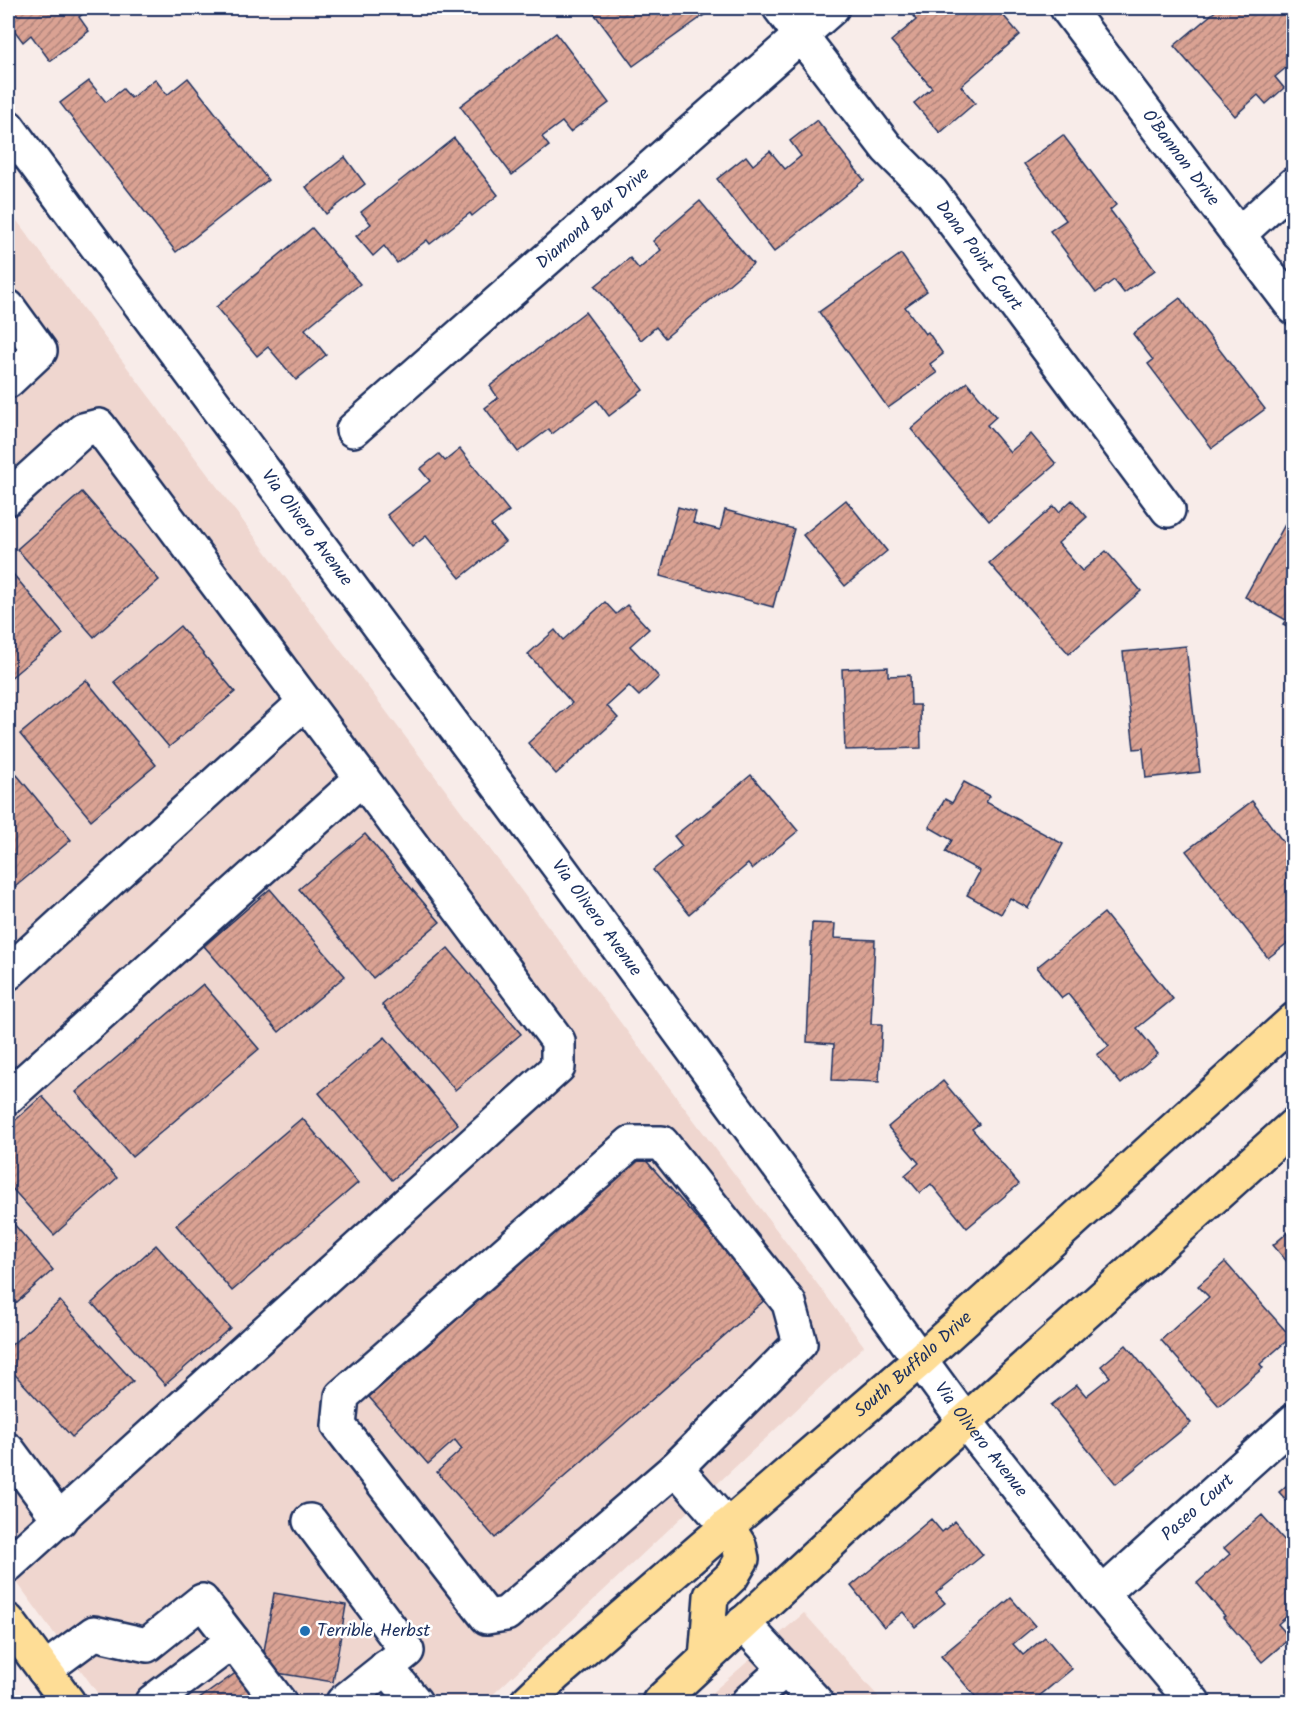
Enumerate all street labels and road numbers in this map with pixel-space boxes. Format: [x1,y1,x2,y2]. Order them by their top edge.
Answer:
street label: O'Bannon Drive [1134,103,1227,213]
street label: Diamond Bar Drive [530,160,656,277]
street label: Dana Point Court [928,194,1030,318]
street label: Via Olivero Avenue [253,463,360,593]
street label: Via Olivero Avenue [544,853,649,983]
street label: South Buffalo Drive [848,1304,979,1425]
street label: Via Olivero Avenue [927,1376,1035,1504]
street label: Paseo Court [1155,1466,1242,1549]

